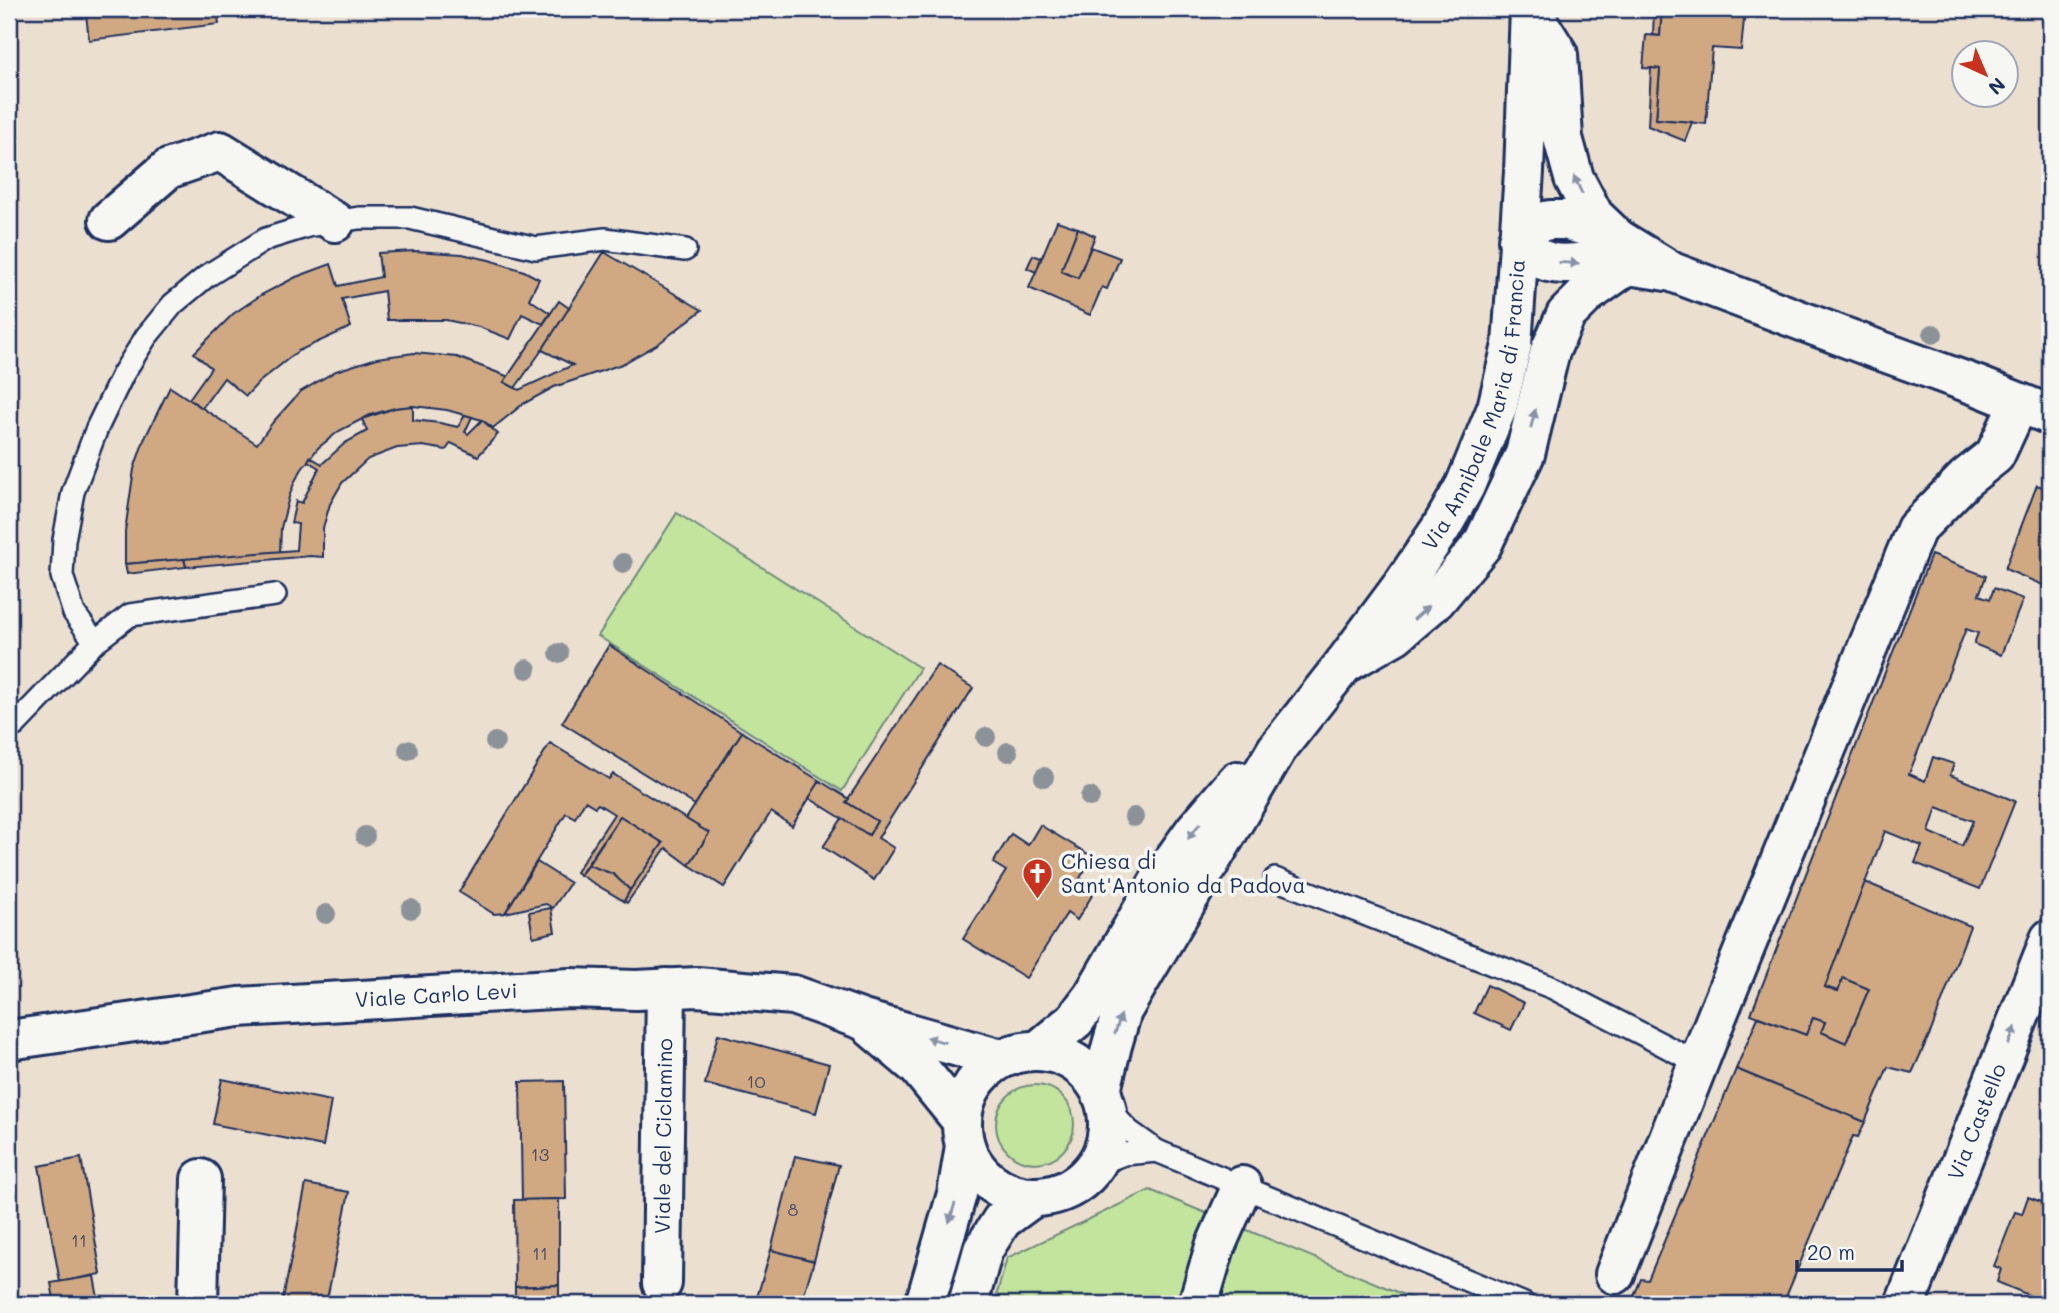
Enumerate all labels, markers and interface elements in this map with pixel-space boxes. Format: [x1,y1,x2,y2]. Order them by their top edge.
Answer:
north arrow [1951,38,2021,108]
text: N [1983,73,2011,101]
one-way arrow [1572,175,1584,195]
street label: Via Annibale Maria di Francia [1415,258,1530,555]
one-way arrow [1558,258,1580,269]
one-way arrow [1528,408,1539,430]
one-way arrow [1413,606,1430,621]
one-way arrow [1187,822,1202,840]
place label: Chiesa di Sant'Antonio da Padova [1061,847,1306,898]
church icon: Chiesa di Sant'Antonio da Padova [1021,857,1055,901]
street label: Viale Carlo Levi [354,976,518,1012]
one-way arrow [1114,1014,1124,1035]
one-way arrow [2006,1025,2017,1046]
one-way arrow [925,1034,947,1045]
street label: Viale del Ciclamino [648,1038,677,1234]
street label: Via Castello [1941,1059,2011,1184]
house number: 10 [746,1069,766,1093]
house number: 13 [531,1142,549,1166]
house number: 8 [788,1197,799,1221]
one-way arrow [946,1203,956,1224]
house number: 11 [71,1228,87,1252]
scale bar [1797,1229,1902,1273]
text: 20 m [1807,1238,1855,1265]
house number: 11 [532,1241,548,1265]

